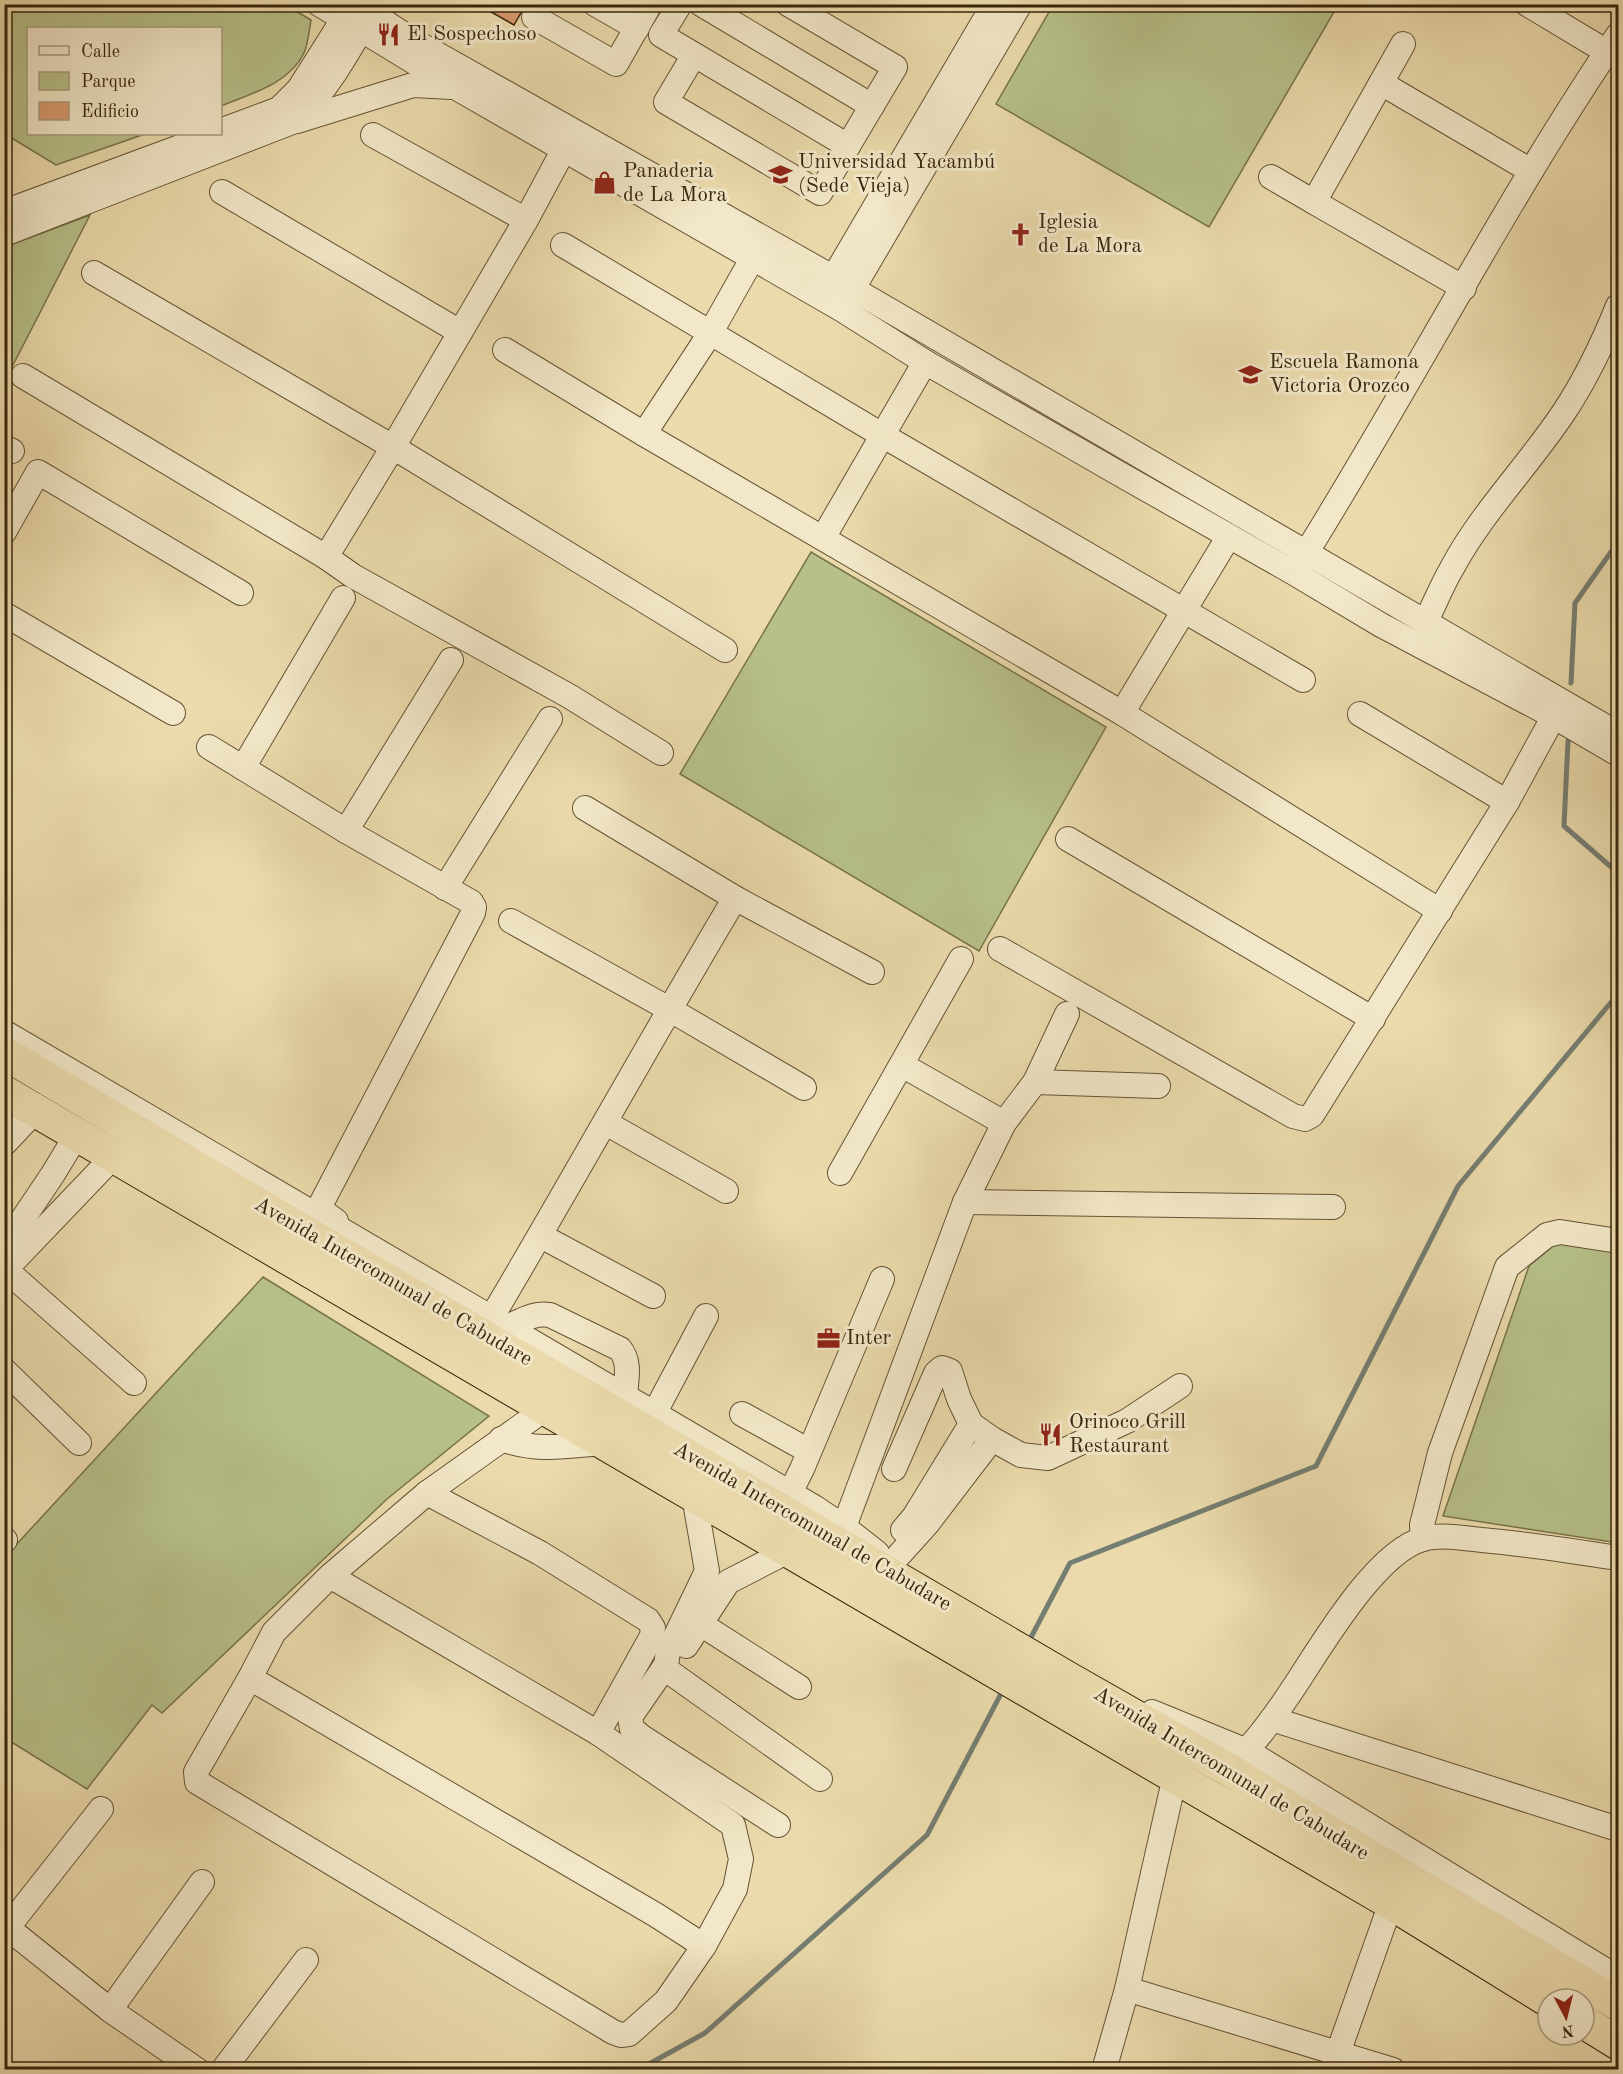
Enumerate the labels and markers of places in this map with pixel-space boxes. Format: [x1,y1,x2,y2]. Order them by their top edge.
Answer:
restaurant icon: El Sospechoso [376,21,402,47]
place label: El Sospechoso [407,24,537,45]
place label: Universidad Yacambú (Sede Vieja) [798,152,995,197]
place label: Panaderia de La Mora [623,161,727,206]
school or university icon: Universidad Yacambú (Sede Vieja) [767,161,793,187]
shop icon: Panaderia de La Mora [592,170,618,196]
place label: Iglesia de La Mora [1038,212,1142,257]
church icon: Iglesia de La Mora [1007,221,1033,247]
place label: Escuela Ramona Victoria Orozco [1269,352,1419,397]
school or university icon: Escuela Ramona Victoria Orozco [1238,361,1264,387]
office icon: Inter [815,1325,841,1351]
place label: Inter [846,1328,892,1349]
place label: Orinoco Grill Restaurant [1069,1412,1186,1457]
restaurant icon: Orinoco Grill Restaurant [1038,1421,1064,1447]

